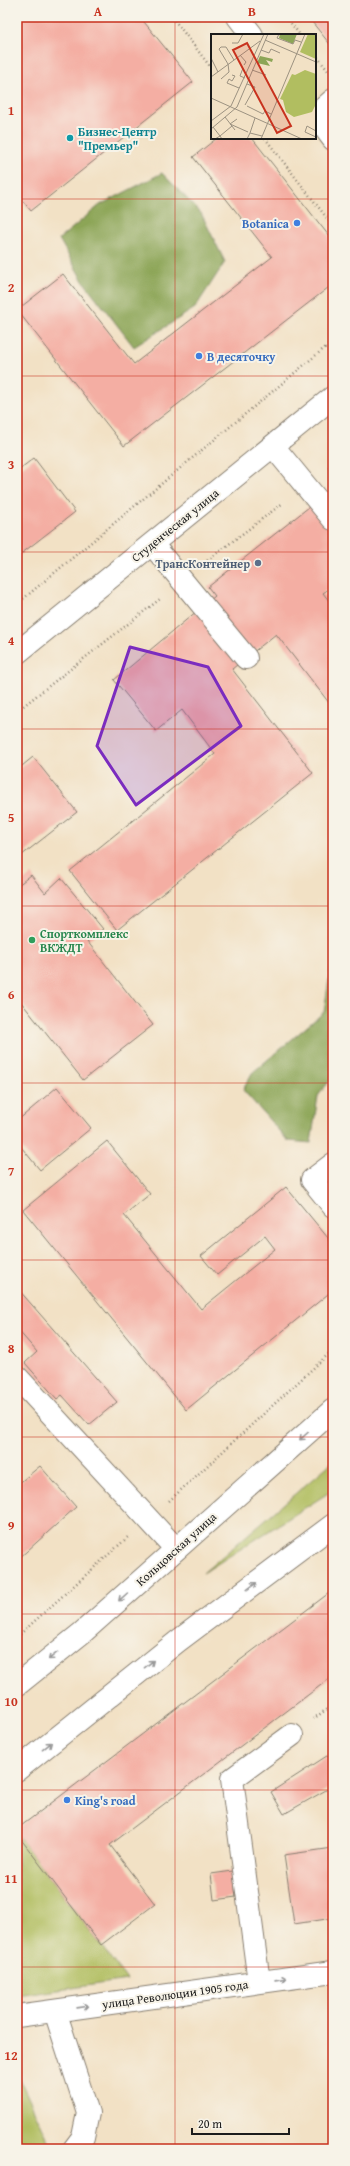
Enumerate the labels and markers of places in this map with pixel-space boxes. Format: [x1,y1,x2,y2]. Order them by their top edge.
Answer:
place label: Бизнес-Центр "Премьер" [78,123,157,154]
marker: Бизнес-Центр "Премьер" [65,133,75,143]
place label: Botanica [242,215,290,232]
marker: Botanica [292,218,302,228]
place label: В десяточку [207,348,276,365]
marker: В десяточку [194,351,204,361]
place label: ТрансКонтейнер [155,555,250,572]
marker: ТрансКонтейнер [253,558,263,568]
place label: Спорткомплекс ВКЖДТ [40,925,129,956]
marker: Спорткомплекс ВКЖДТ [27,935,37,945]
place label: King's road [75,1792,136,1809]
marker: King's road [62,1795,72,1805]

